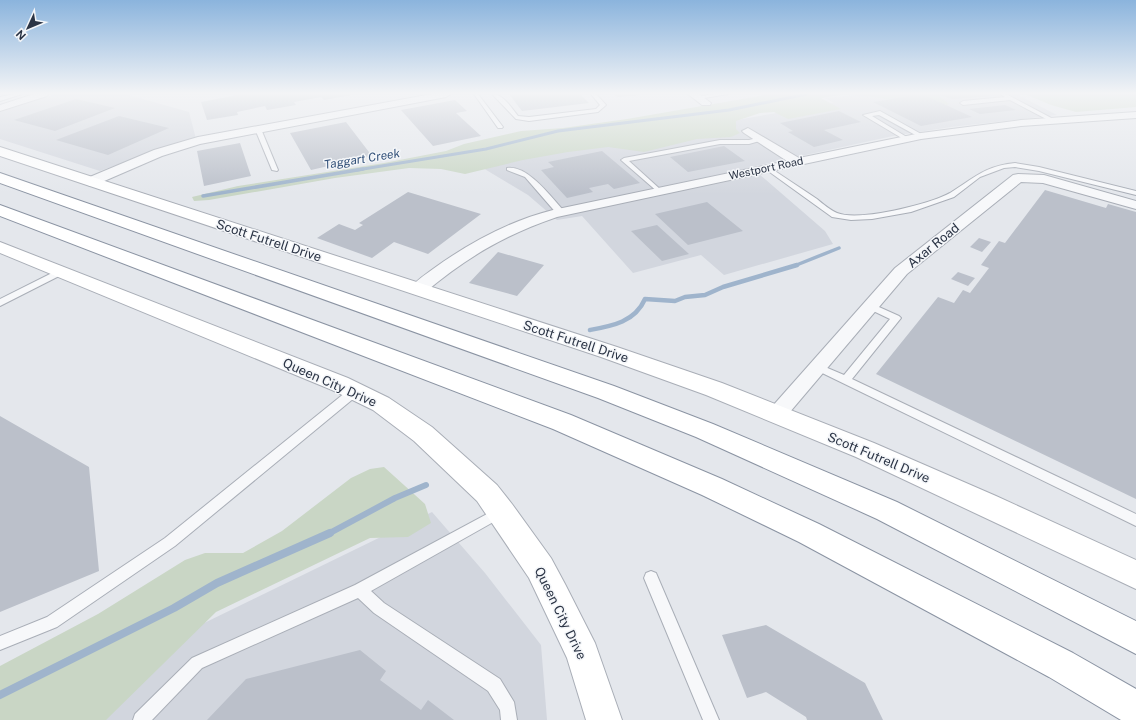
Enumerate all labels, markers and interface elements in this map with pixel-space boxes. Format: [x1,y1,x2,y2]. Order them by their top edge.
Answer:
north arrow [8,8,48,48]
text: N [14,28,28,42]
water label: Taggart Creek [323,146,401,172]
street label: Westport Road [728,154,804,182]
street label: Scott Futrell Drive [214,216,323,265]
street label: Axar Road [904,220,962,271]
street label: Scott Futrell Drive [521,317,630,366]
street label: Queen City Drive [281,355,379,410]
street label: Scott Futrell Drive [825,429,932,486]
street label: Queen City Drive [532,565,589,662]

